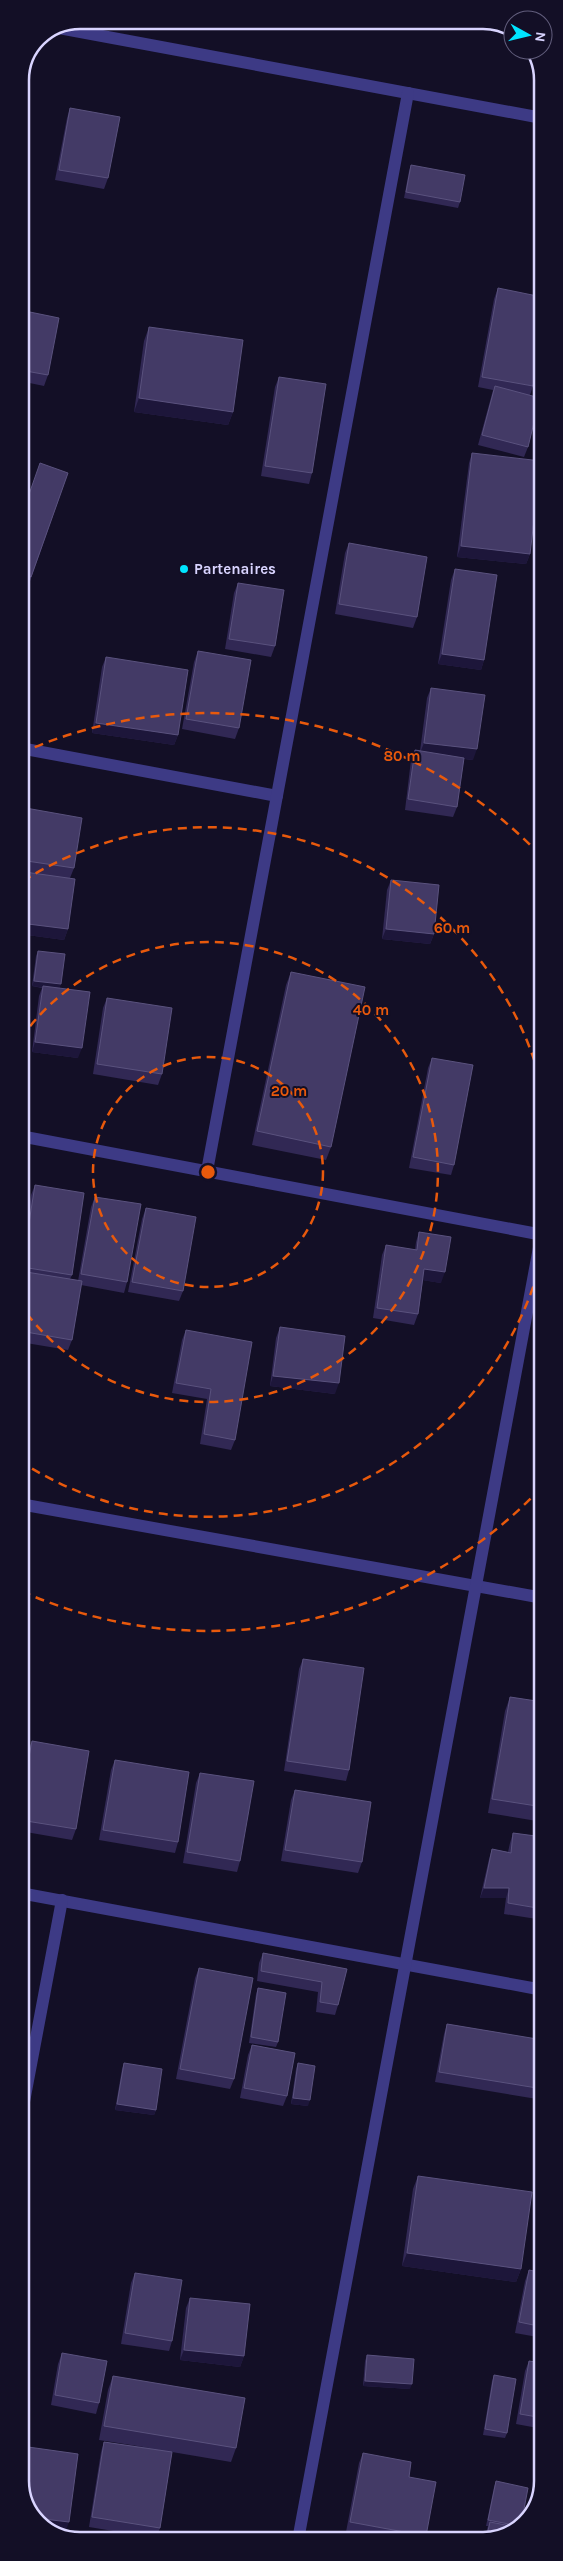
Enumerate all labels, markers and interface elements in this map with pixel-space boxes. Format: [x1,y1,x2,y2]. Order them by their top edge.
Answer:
north arrow [503,10,553,60]
text: N [531,31,549,43]
place label: Partenaires [194,560,276,578]
marker: Partenaires [178,563,190,575]
text: 80 m [383,747,421,765]
text: 60 m [434,919,470,937]
text: 40 m [353,1001,389,1019]
text: 20 m [271,1082,307,1100]
centre of rings [199,1163,217,1181]

